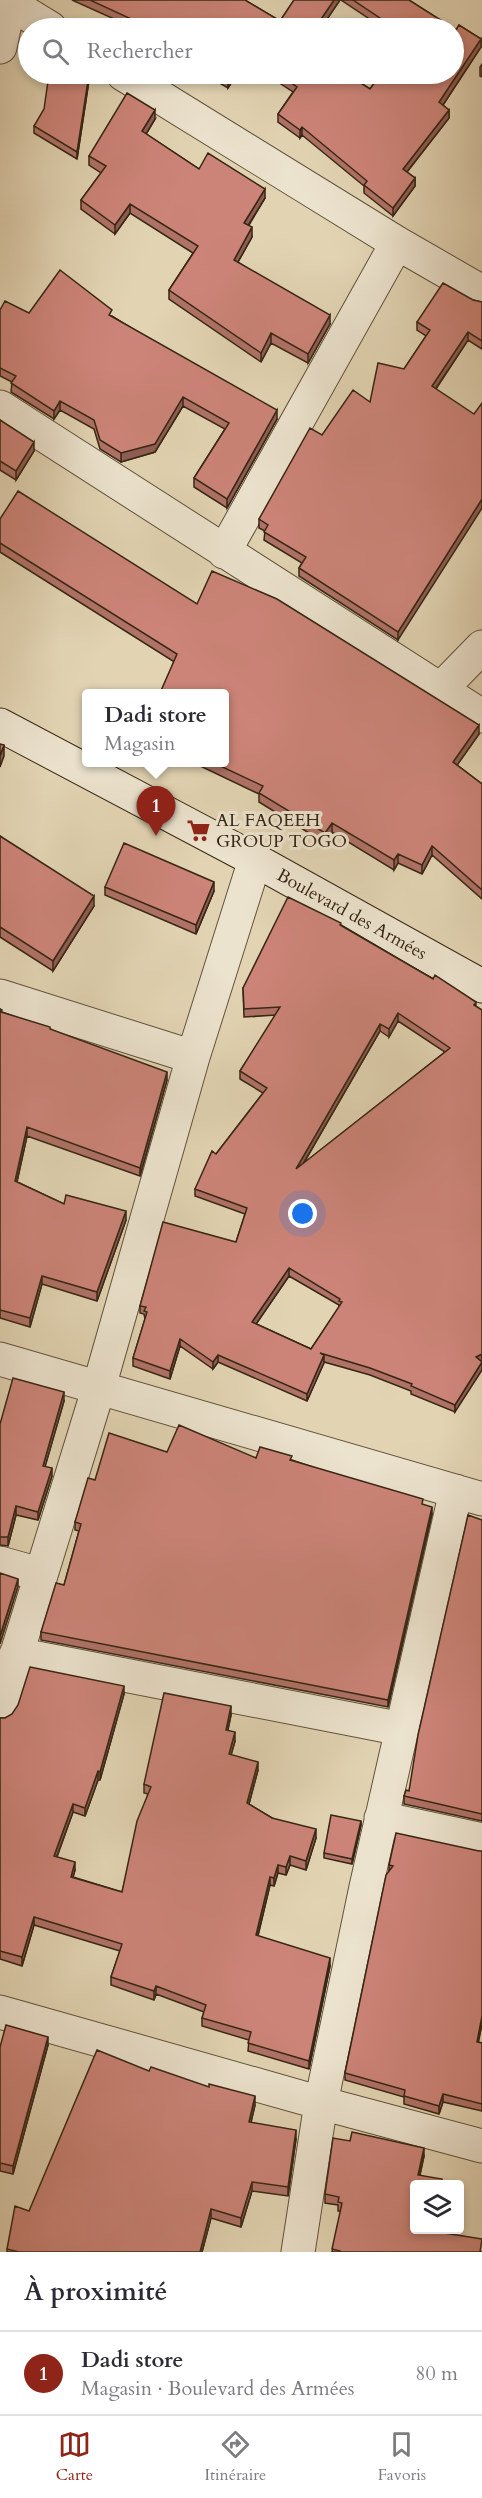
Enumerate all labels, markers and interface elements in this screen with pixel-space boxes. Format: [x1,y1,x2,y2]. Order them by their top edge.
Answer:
search box [18,18,464,84]
icon: search [39,35,72,68]
text: Rechercher [87,36,192,66]
popup [82,689,229,767]
text: Dadi store [104,700,207,730]
text: Magasin [104,730,175,757]
pin: 1 [136,786,176,836]
place label: AL FAQEEH GROUP TOGO [216,808,347,854]
supermarket icon: AL FAQEEH GROUP TOGO [185,817,211,843]
street label: Boulevard des Armées [272,863,431,966]
your location [288,1199,317,1228]
map controls [410,2180,464,2234]
button: layers [410,2180,464,2234]
text: À proximité [24,2274,167,2309]
text: Dadi store [81,2345,183,2375]
text: 1 [38,2360,49,2387]
text: 80 m [415,2360,458,2387]
text: Magasin · Boulevard des Armées [81,2375,355,2402]
tab: Carte [56,2428,93,2486]
tab: Itinéraire [205,2428,266,2486]
tab: Favoris [378,2428,426,2486]

